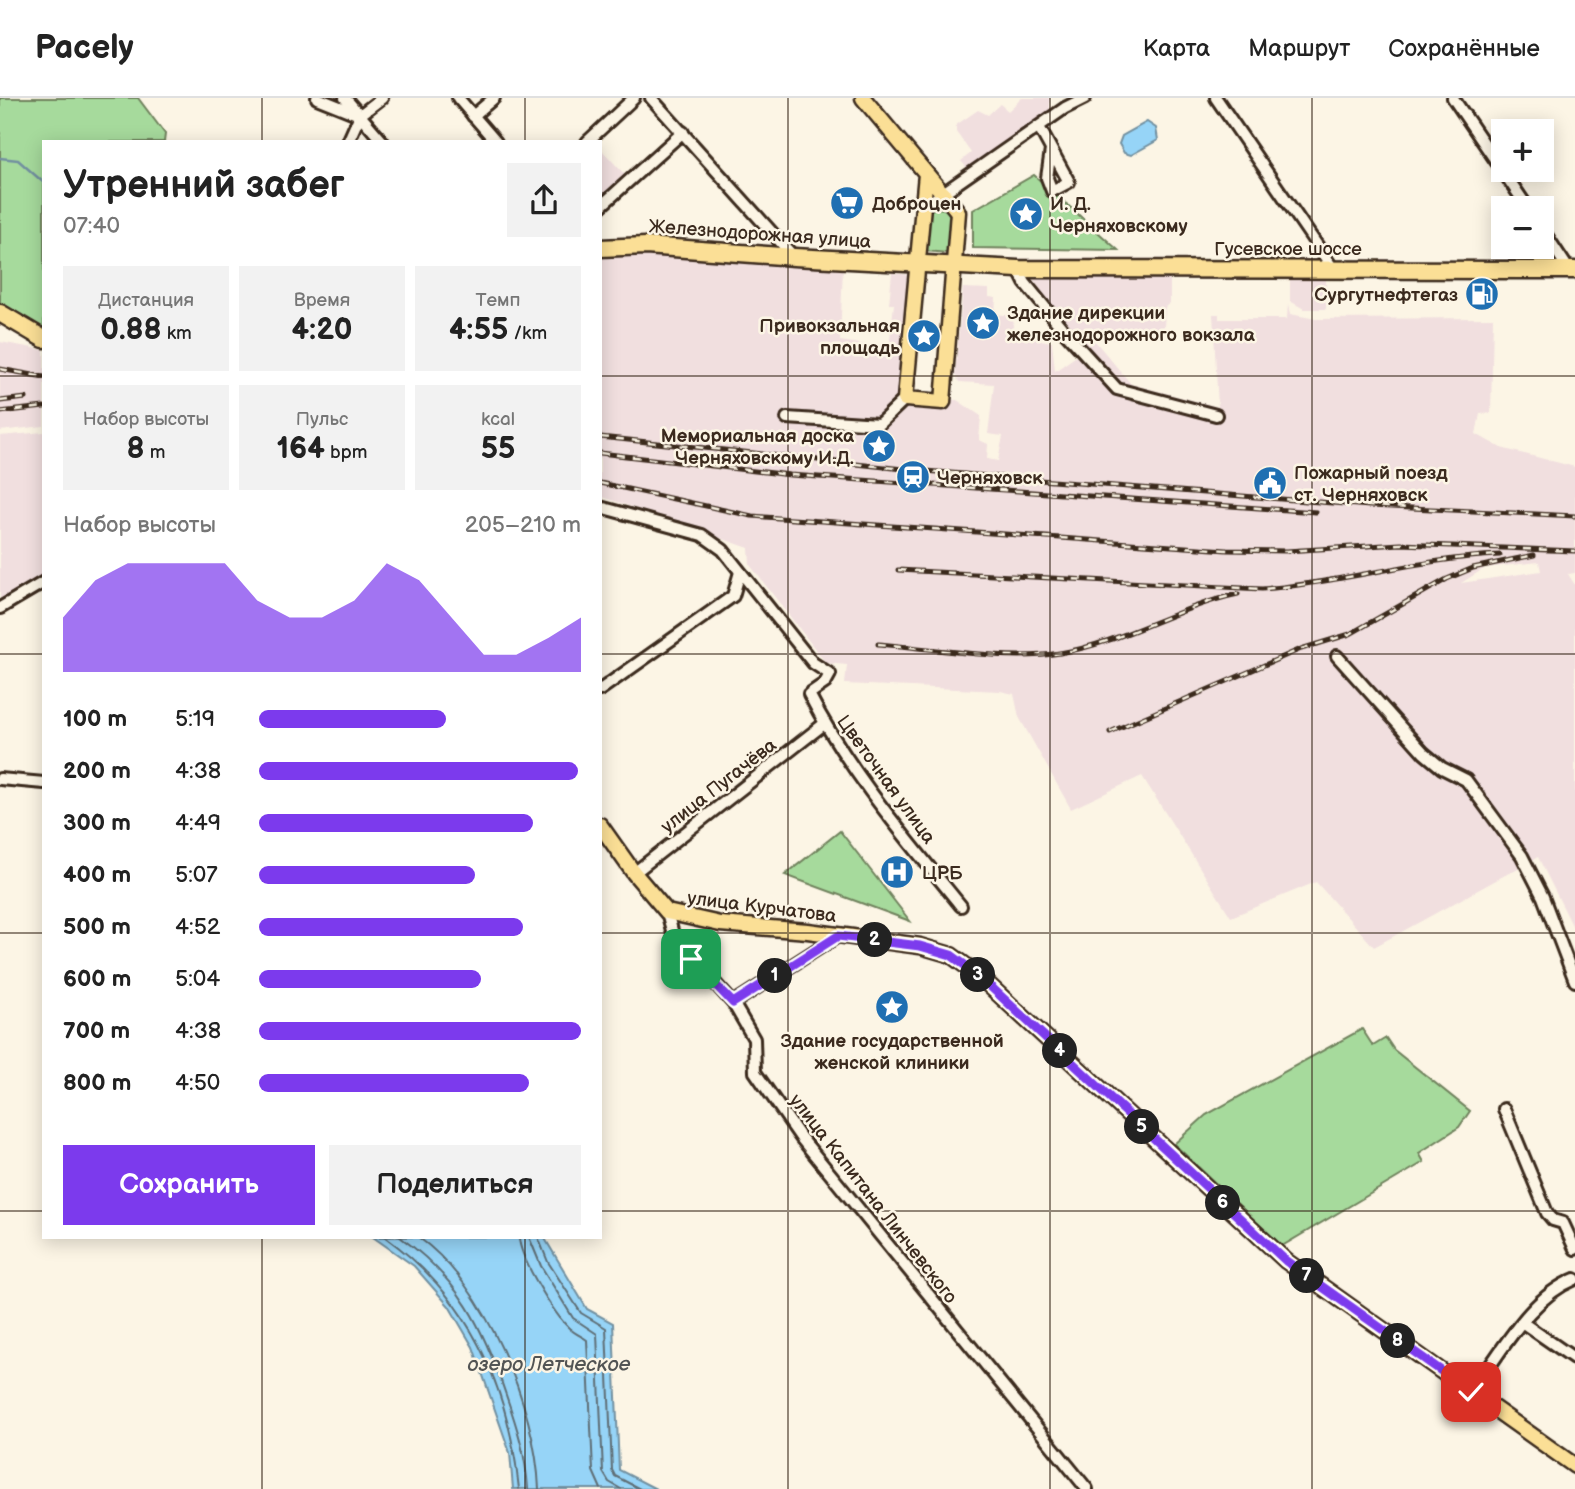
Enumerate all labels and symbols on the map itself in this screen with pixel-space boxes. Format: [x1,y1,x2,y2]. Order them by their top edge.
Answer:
supermarket icon: Доброцен [828,184,866,222]
place label: Доброцен [872,193,962,216]
place label: И. Д. Черняховскому [1050,193,1188,238]
place icon: И. Д. Черняховскому [1007,195,1045,233]
street label: Железнодорожная улица [648,215,872,254]
street label: Гусевское шоссе [1214,238,1362,261]
fuel station icon: Сургутнефтегаз [1463,275,1501,313]
place label: Сургутнефтегаз [1314,284,1458,307]
place label: Здание дирекции железнодорожного вокзала [1007,302,1256,347]
place icon: Здание дирекции железнодорожного вокзала [964,304,1002,342]
place label: Привокзальная площадь [759,315,900,360]
place icon: Привокзальная площадь [905,317,943,355]
place label: Мемориальная доска Черняховскому И.Д. [661,425,855,470]
place icon: Мемориальная доска Черняховскому И.Д. [860,427,898,465]
station icon: Черняховск [894,458,932,496]
place label: Пожарный поезд ст. Черняховск [1294,462,1448,507]
public building icon: Пожарный поезд ст. Черняховск [1251,464,1289,502]
place label: Черняховск [937,467,1043,490]
street label: Цветочная улица [831,711,940,849]
street label: улица Пугачёва [657,734,781,838]
hospital icon: ЦРБ [878,853,916,891]
place label: ЦРБ [922,862,963,885]
street label: улица Курчатова [686,887,838,928]
pin: 2 [858,922,892,958]
pin [661,929,721,989]
pin: 1 [758,958,792,994]
pin: 3 [960,958,996,992]
place icon: Здание государственной женской клиники [873,988,911,1026]
place label: Здание государственной женской клиники [780,1030,1004,1075]
pin: 4 [1042,1034,1078,1068]
street label: улица Капитана Линчевского [784,1090,962,1308]
pin: 5 [1124,1110,1160,1144]
pin: 6 [1206,1186,1240,1220]
pin: 7 [1290,1258,1324,1294]
pin: 8 [1380,1324,1416,1358]
water label: озеро Летческое [468,1352,631,1377]
pin [1441,1362,1501,1422]

